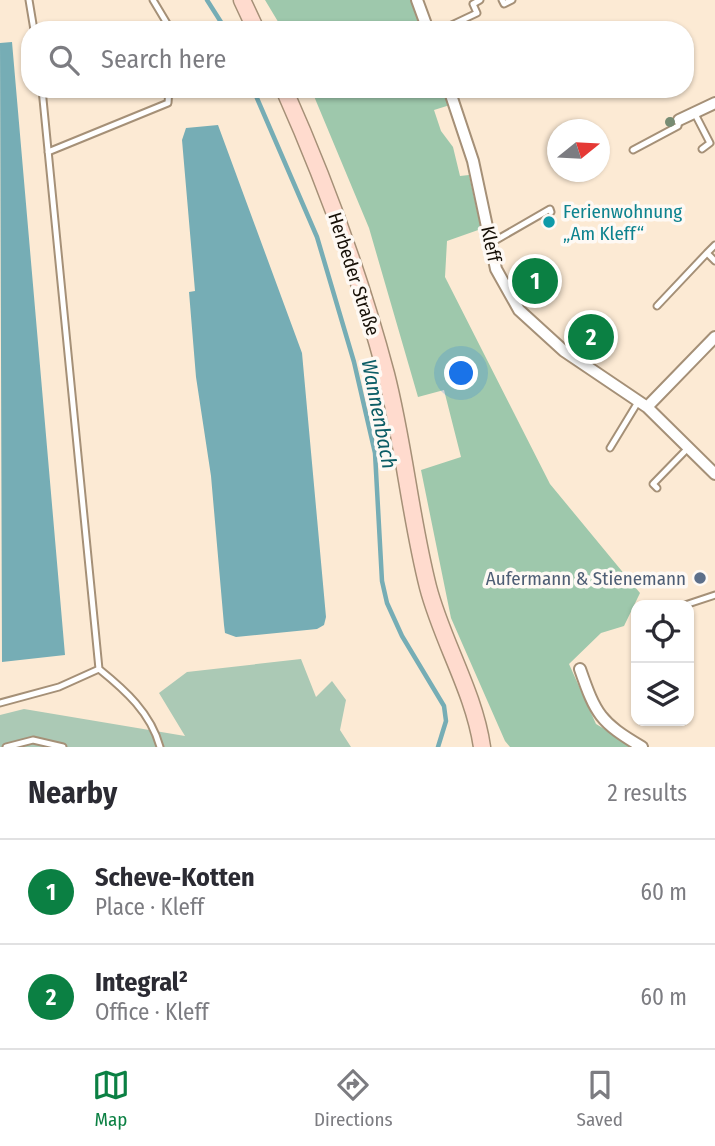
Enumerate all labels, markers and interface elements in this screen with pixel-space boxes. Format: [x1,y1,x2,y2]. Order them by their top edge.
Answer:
search box [21,21,694,98]
icon: search [45,41,83,79]
text: Search here [101,44,226,75]
north arrow [547,119,610,182]
place label: Ferienwohnung „Am Kleff“ [563,200,682,245]
street label: Herbeder Straße [323,209,385,339]
marker: Ferienwohnung „Am Kleff“ [541,214,557,230]
street label: Kleff [476,224,506,265]
pin: 1 [512,255,558,307]
pin: 2 [568,311,614,363]
your location [444,356,478,390]
water label: Wannenbach [356,357,402,471]
place label: Aufermann & Stienemann [486,567,686,590]
marker: Aufermann & Stienemann [692,570,708,586]
map controls [631,600,694,726]
button: locate [631,600,694,663]
button: layers [631,663,694,726]
text: Nearby [28,775,117,811]
text: 2 results [607,779,687,807]
text: Scheve-Kotten [95,862,255,893]
text: 1 [46,878,56,906]
text: 60 m [641,878,687,906]
text: Place · Kleff [95,893,204,921]
text: Integral² [95,967,188,998]
text: 2 [46,983,56,1011]
text: 60 m [641,983,687,1011]
text: Office · Kleff [95,998,209,1026]
tab: Map [92,1066,130,1131]
tab: Directions [314,1066,393,1131]
tab: Saved [577,1066,623,1131]

